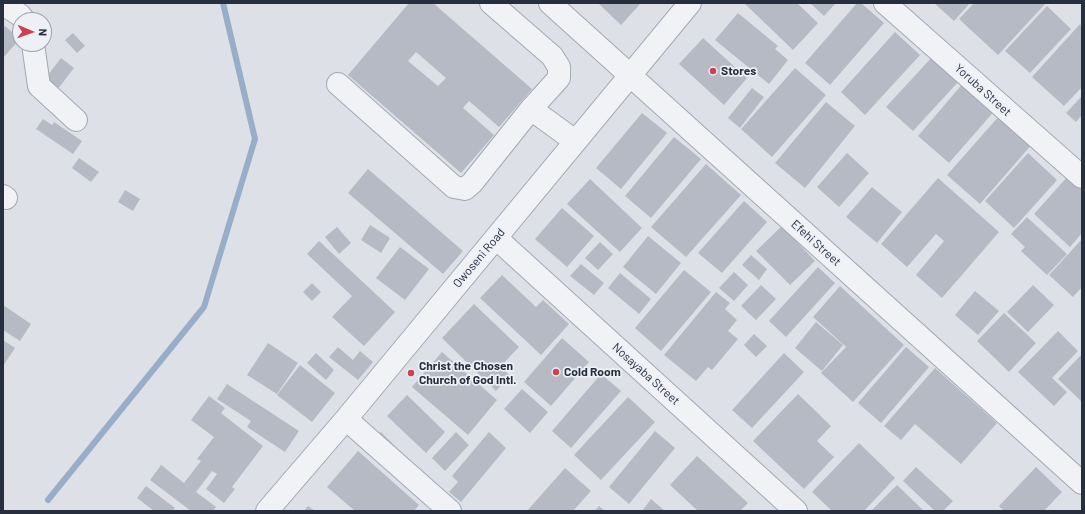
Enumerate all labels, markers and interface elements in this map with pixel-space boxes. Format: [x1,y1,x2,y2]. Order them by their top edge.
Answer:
north arrow [12,12,52,52]
text: N [37,29,50,36]
street label: Yoruba Street [952,61,1014,119]
place label: Stores [721,64,756,78]
marker: Stores [708,66,718,76]
street label: Efehi Street [788,217,844,269]
street label: Owoseni Road [450,225,508,291]
street label: Nosayaba Street [609,340,683,408]
place label: Christ the Chosen Church of God Intl. [419,359,516,387]
place label: Cold Room [564,365,621,379]
marker: Cold Room [551,367,561,377]
marker: Christ the Chosen Church of God Intl. [406,368,416,378]

